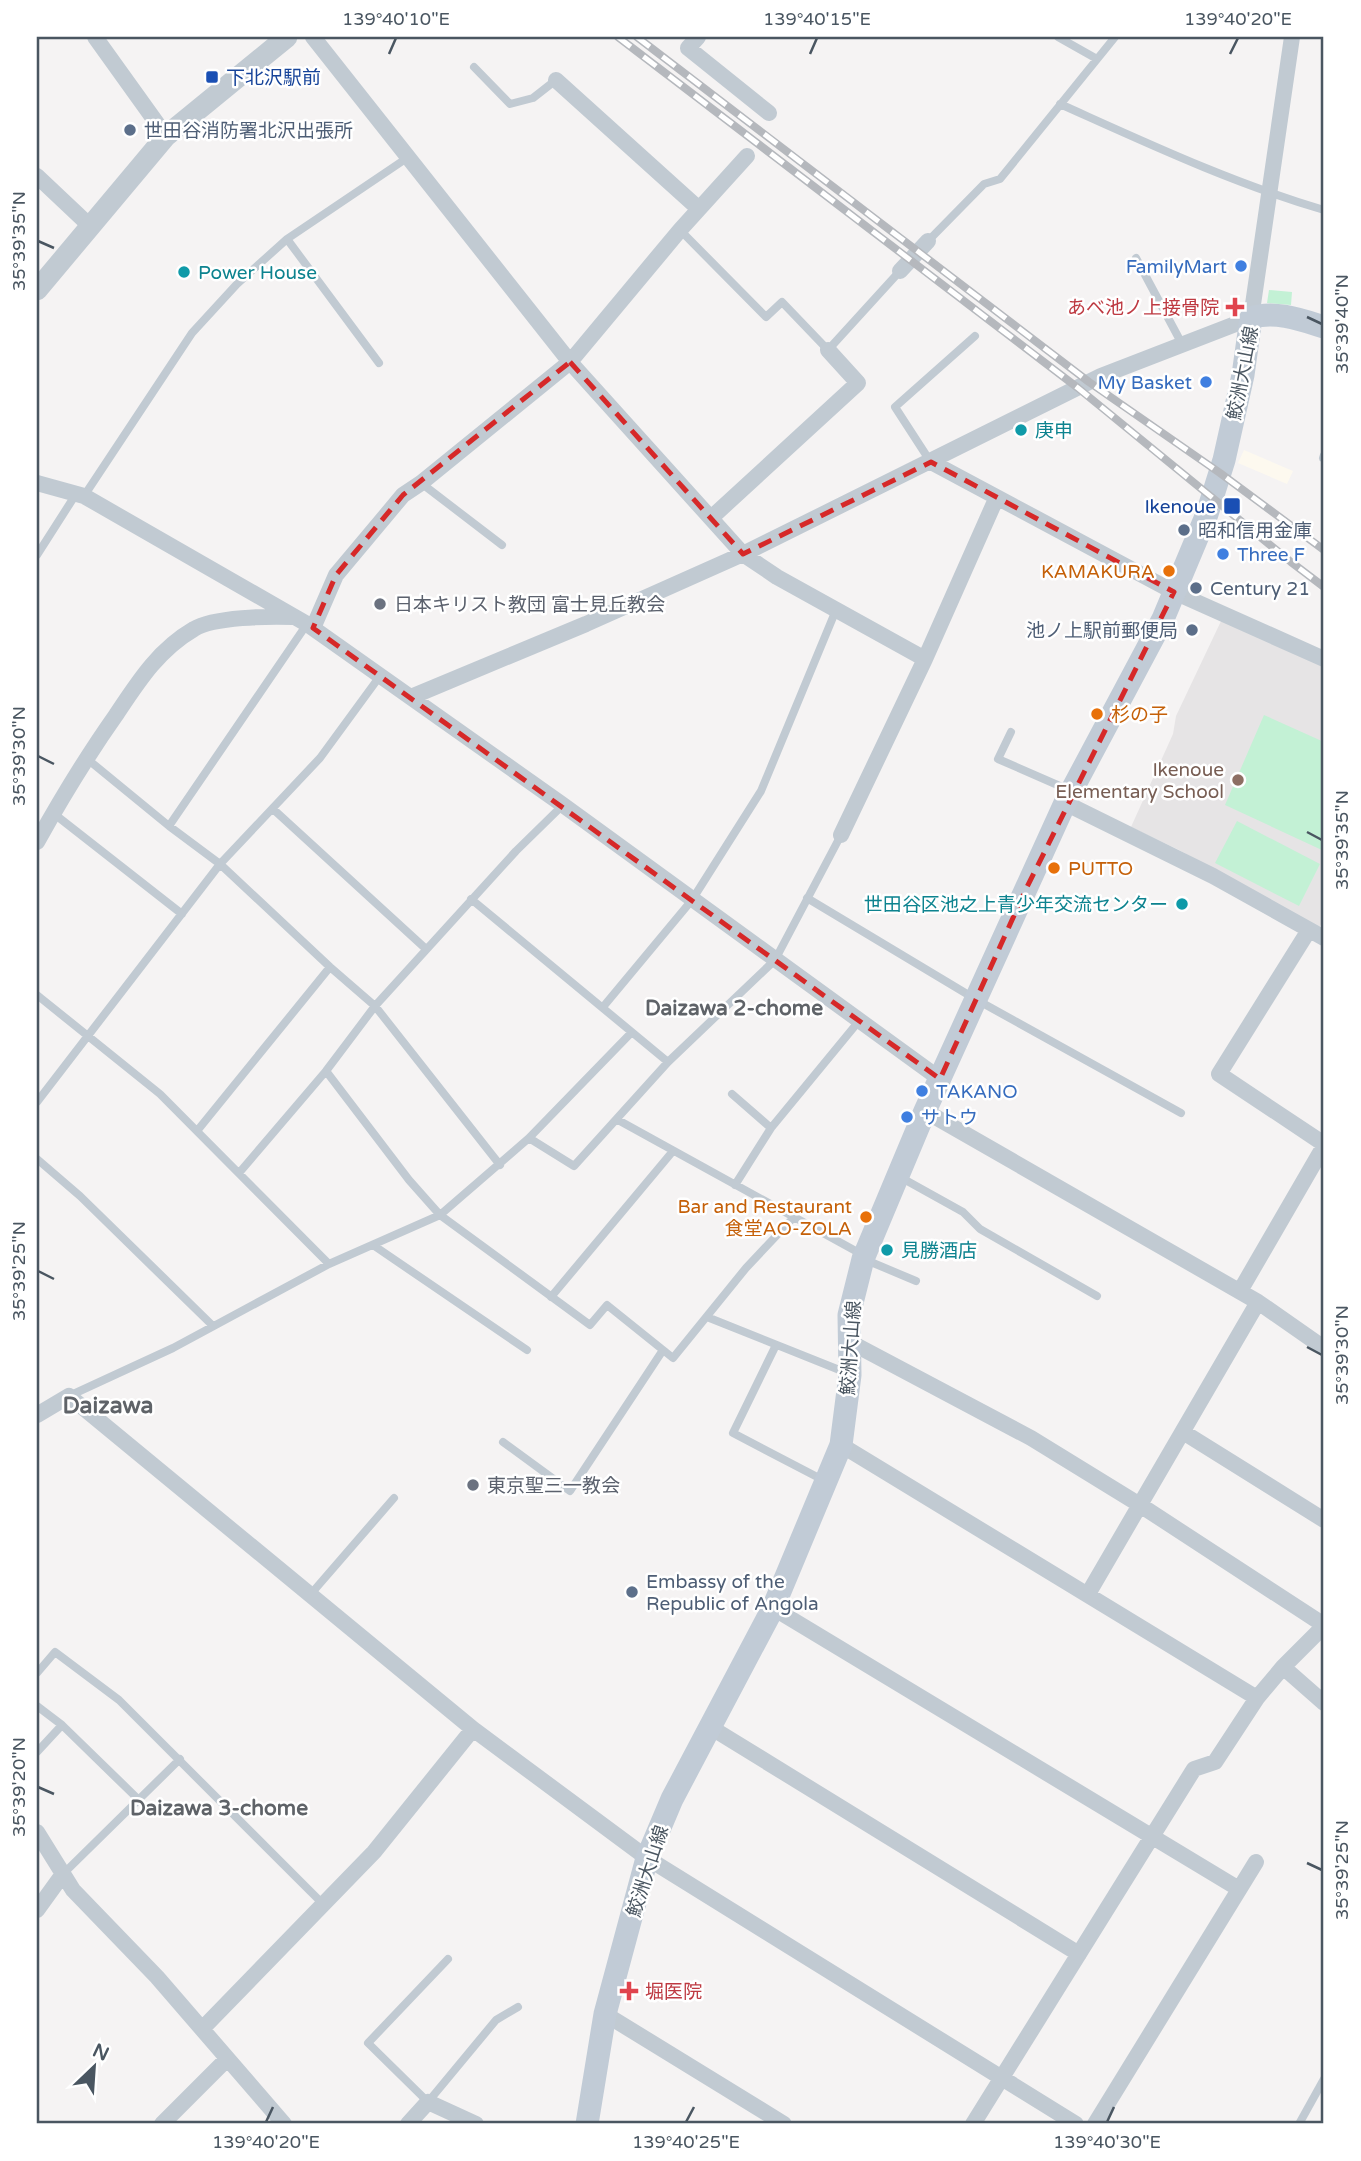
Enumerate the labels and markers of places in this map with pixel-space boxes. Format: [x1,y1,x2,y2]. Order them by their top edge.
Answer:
place label: 下北沢駅前 [226,67,321,89]
marker: 下北沢駅前 [204,69,220,85]
place label: 世田谷消防署北沢出張所 [144,120,353,142]
marker: 世田谷消防署北沢出張所 [122,122,138,138]
place label: FamilyMart [1126,256,1227,278]
marker: FamilyMart [1233,258,1249,274]
place label: Power House [198,262,317,284]
marker: Power House [176,264,192,280]
place label: あべ池ノ上接骨院 [1067,297,1219,319]
marker: あべ池ノ上接骨院 [1225,297,1245,317]
place label: My Basket [1098,372,1192,394]
marker: My Basket [1198,374,1214,390]
place label: 庚申 [1035,420,1073,442]
marker: 庚申 [1013,422,1029,438]
place label: Ikenoue [1144,496,1216,518]
marker: Ikenoue [1222,496,1242,516]
place label: 昭和信用金庫 [1198,520,1312,542]
marker: 昭和信用金庫 [1176,522,1192,538]
place label: Three F [1237,544,1305,566]
marker: Three F [1215,546,1231,562]
place label: KAMAKURA [1041,561,1155,583]
marker: KAMAKURA [1161,563,1177,579]
place label: Century 21 [1210,578,1310,600]
marker: Century 21 [1188,580,1204,596]
place label: 日本キリスト教団 富士見丘教会 [394,594,665,616]
marker: 日本キリスト教団 富士見丘教会 [372,596,388,612]
place label: 池ノ上駅前郵便局 [1026,620,1178,642]
marker: 池ノ上駅前郵便局 [1184,622,1200,638]
place label: 杉の子 [1111,704,1168,726]
marker: 杉の子 [1089,706,1105,722]
place label: Ikenoue Elementary School [1055,759,1224,803]
marker: Ikenoue Elementary School [1230,772,1246,788]
place label: PUTTO [1068,858,1133,880]
marker: PUTTO [1046,860,1062,876]
place label: 世田谷区池之上青少年交流センター [864,894,1168,916]
marker: 世田谷区池之上青少年交流センター [1174,896,1190,912]
place label: TAKANO [936,1081,1018,1103]
marker: TAKANO [914,1083,930,1099]
place label: サトウ [921,1107,978,1129]
marker: サトウ [899,1109,915,1125]
place label: Bar and Restaurant 食堂AO-ZOLA [677,1196,852,1240]
marker: Bar and Restaurant 食堂AO-ZOLA [858,1209,874,1225]
place label: 見勝酒店 [901,1240,977,1262]
marker: 見勝酒店 [879,1242,895,1258]
place label: 東京聖三一教会 [487,1475,620,1497]
marker: 東京聖三一教会 [465,1477,481,1493]
place label: Embassy of the Republic of Angola [646,1571,819,1615]
marker: Embassy of the Republic of Angola [624,1584,640,1600]
marker: 堀医院 [619,1981,639,2001]
place label: 堀医院 [645,1981,702,2003]

